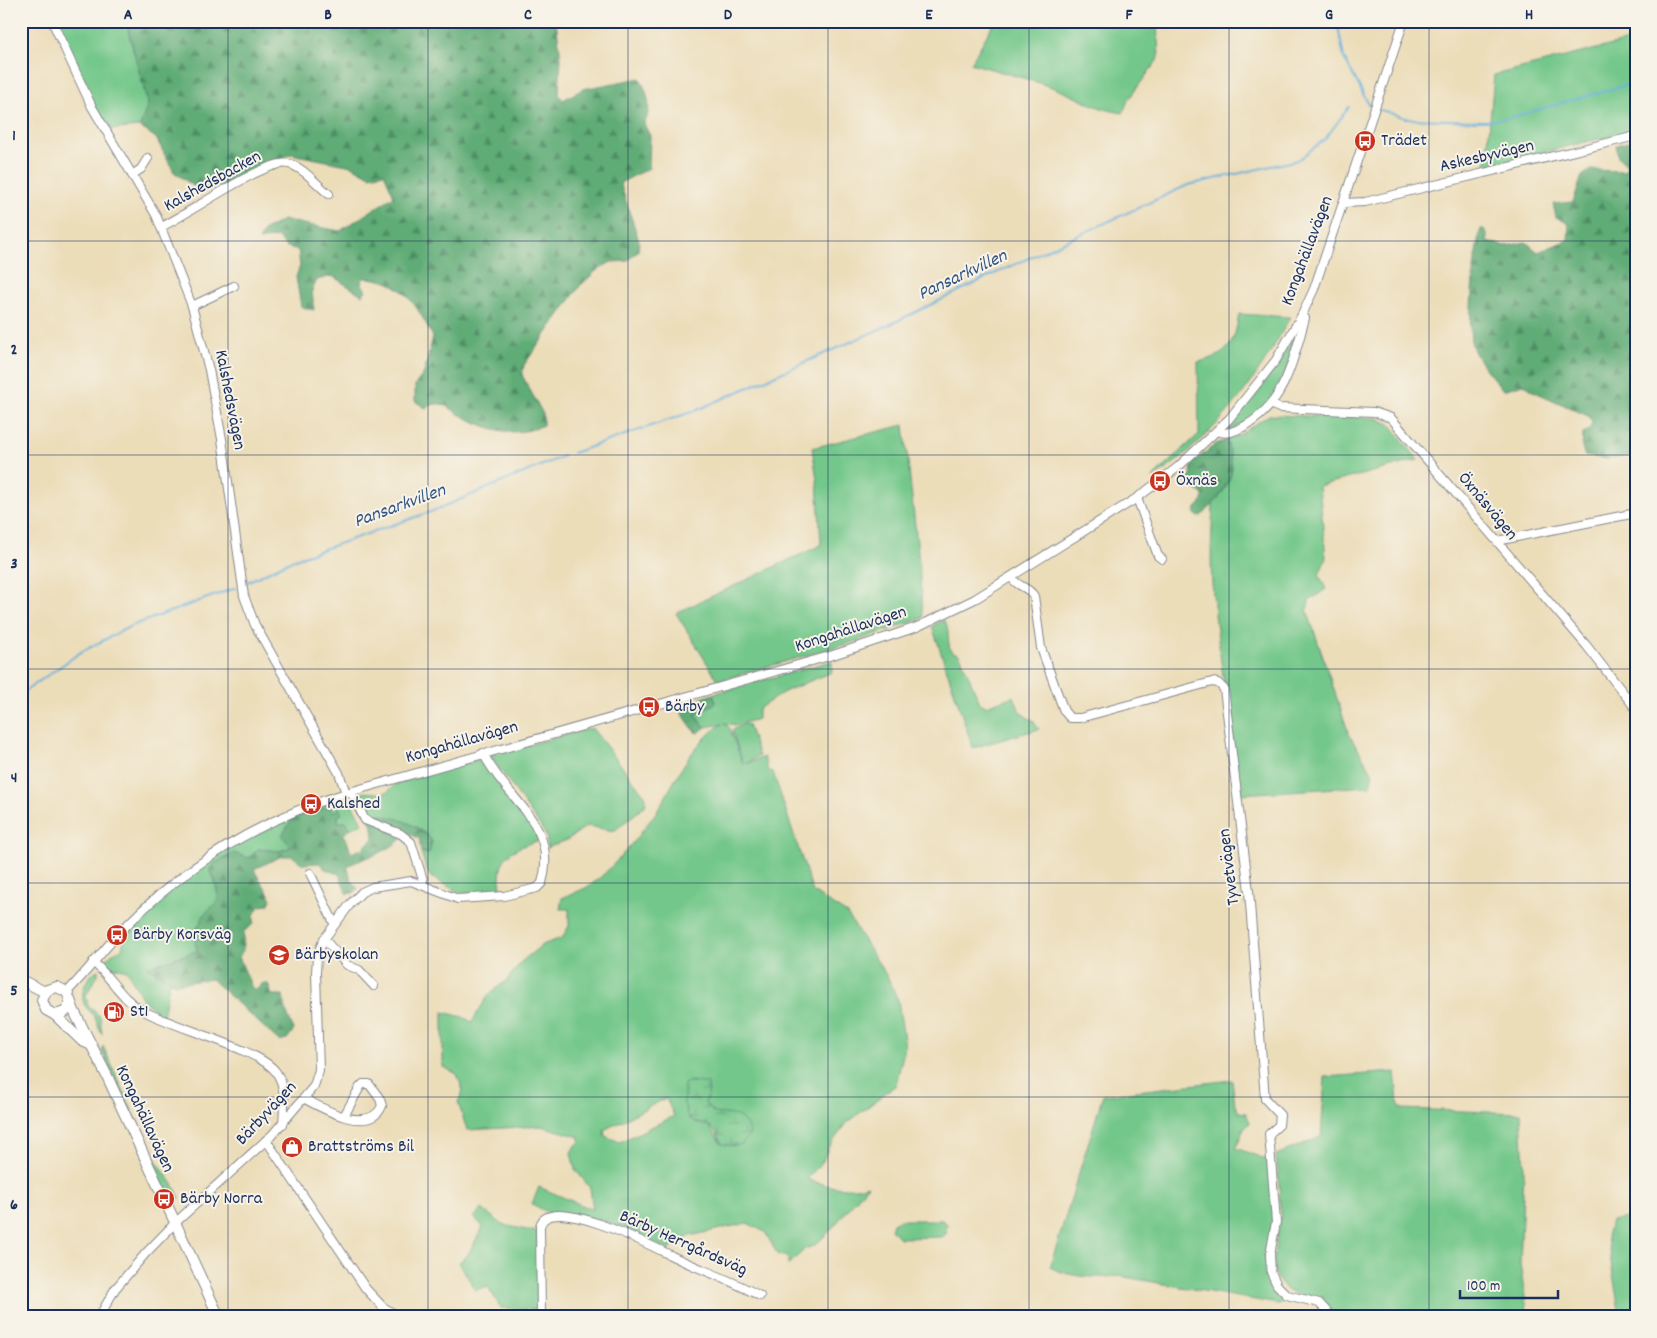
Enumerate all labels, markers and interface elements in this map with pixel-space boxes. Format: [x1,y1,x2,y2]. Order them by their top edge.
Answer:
text: A [124,4,133,27]
text: B [324,4,332,27]
text: C [524,4,532,27]
text: D [724,4,733,27]
text: E [925,4,933,27]
text: F [1125,4,1133,27]
text: G [1325,4,1333,27]
text: H [1525,4,1533,27]
text: 1 [12,125,16,148]
bus stop icon: Trädet [1353,129,1377,153]
place label: Trädet [1381,129,1427,154]
street label: Askesbyvägen [1437,134,1537,180]
street label: Kalshedsbacken [160,145,266,219]
street label: Kongahällavägen [1276,192,1340,310]
water label: Pansarkvillen [914,243,1013,308]
text: 2 [11,339,18,362]
street label: Kalshedsvägen [207,348,251,452]
street label: Öxnäsvägen [1451,468,1523,546]
bus stop icon: Öxnäs [1148,469,1172,493]
place label: Öxnäs [1176,469,1217,494]
water label: Pansarkvillen [350,478,451,536]
text: 3 [10,553,18,576]
street label: Kongahällavägen [792,600,910,660]
bus stop icon: Bärby [637,695,661,719]
place label: Bärby [665,695,705,720]
street label: Kongahällavägen [403,715,521,771]
text: 4 [11,767,17,790]
bus stop icon: Kalshed [299,792,323,816]
place label: Kalshed [327,792,380,817]
street label: Tyvetvägen [1213,827,1247,907]
bus stop icon: Bärby Korsväg [105,923,129,947]
place label: Bärby Korsväg [133,923,231,948]
school or university icon: Bärbyskolan [267,943,291,967]
place label: Bärbyskolan [295,943,378,968]
text: 5 [10,980,18,1003]
fuel station icon: St1 [102,1000,126,1024]
place label: St1 [130,1000,149,1025]
street label: Kongahällavägen [108,1061,180,1177]
street label: Bärbyvägen [231,1076,303,1152]
shop icon: Brattströms Bil [280,1135,304,1159]
place label: Brattströms Bil [308,1135,415,1160]
bus stop icon: Bärby Norra [152,1187,176,1211]
place label: Bärby Norra [180,1187,263,1212]
text: 6 [10,1194,18,1217]
street label: Bärby Herrgårdsväg [615,1205,751,1283]
scale bar [1460,1268,1557,1300]
text: 100 m [1467,1276,1500,1298]

